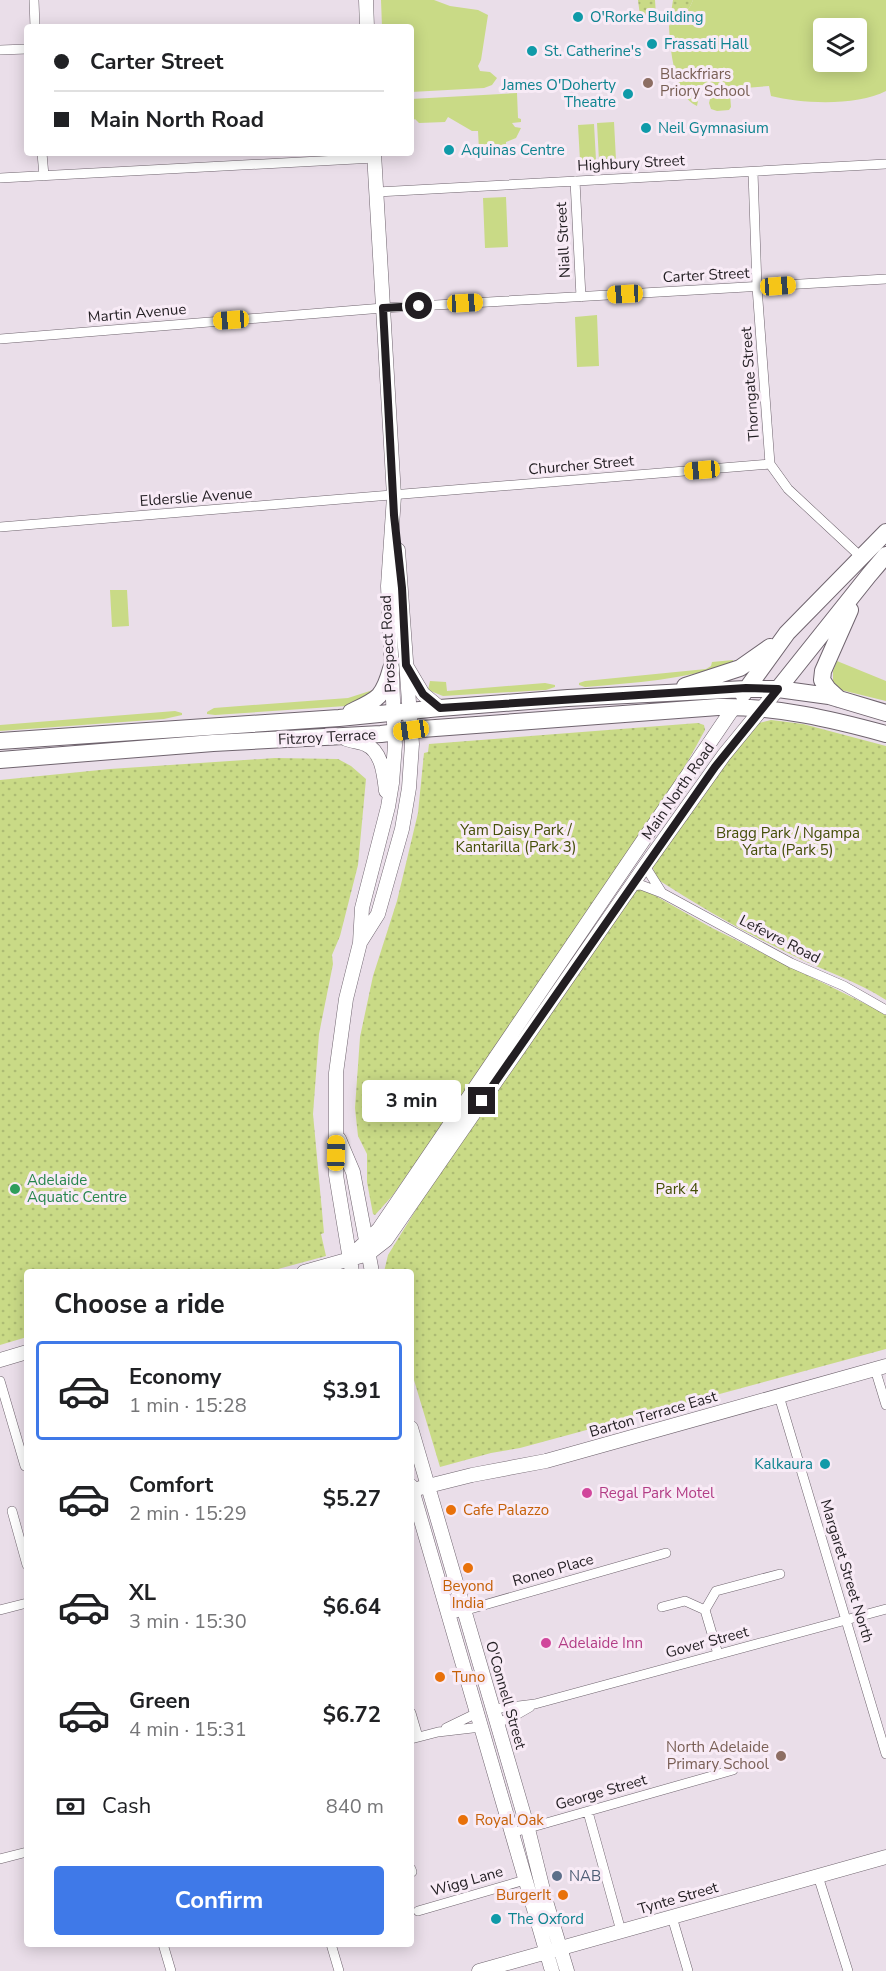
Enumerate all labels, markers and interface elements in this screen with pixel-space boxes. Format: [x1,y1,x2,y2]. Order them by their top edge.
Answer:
place label: O'Rorke Building [590,7,703,27]
marker: O'Rorke Building [571,10,585,24]
map controls [813,18,867,72]
button: layers [813,18,867,72]
place label: Frassati Hall [664,34,749,54]
marker: Frassati Hall [645,37,659,51]
place label: St. Catherine's [544,41,641,61]
marker: St. Catherine's [525,44,539,58]
text: Carter Street [90,47,224,77]
place label: Blackfriars Priory School [660,64,750,101]
place label: James O'Doherty Theatre [501,75,616,112]
marker: Blackfriars Priory School [641,76,655,90]
marker: James O'Doherty Theatre [621,87,635,101]
text: Main North Road [90,105,264,135]
place label: Neil Gymnasium [658,118,769,138]
marker: Neil Gymnasium [639,121,653,135]
place label: Aquinas Centre [461,140,565,160]
marker: Aquinas Centre [442,143,456,157]
street label: Highbury Street [577,150,686,176]
street label: Niall Street [551,201,575,279]
street label: Carter Street [662,263,751,287]
car [759,276,797,296]
car [607,284,643,304]
route start [405,292,432,319]
car [447,293,483,313]
street label: Martin Avenue [87,299,187,327]
car [212,310,250,330]
street label: Thorngate Street [736,325,764,442]
street label: Churcher Street [527,450,635,480]
car [683,459,721,481]
street label: Elderslie Avenue [139,483,253,511]
street label: Prospect Road [375,595,401,693]
car [392,719,430,741]
street label: Fitzroy Terrace [277,724,377,750]
street label: Main North Road [637,738,719,844]
park label: Yam Daisy Park / Kantarilla (Park 3) [456,820,576,857]
park label: Bragg Park / Ngampa Yarta (Park 5) [716,823,860,860]
street label: Lefevre Road [736,910,824,968]
callout: 3 min [362,1080,461,1122]
text: 3 min [386,1087,437,1114]
route end [468,1087,495,1114]
car [327,1135,345,1171]
place label: Adelaide Aquatic Centre [27,1170,127,1207]
park label: Park 4 [656,1179,698,1199]
marker: Adelaide Aquatic Centre [8,1182,22,1196]
text: Choose a ride [54,1286,225,1323]
text: Economy [129,1362,221,1392]
icon: car [57,1364,111,1418]
text: $3.91 [323,1376,381,1406]
street label: Barton Terrace East [587,1386,720,1442]
text: 1 min · 15:28 [129,1392,247,1419]
place label: Kalkaura [754,1454,813,1474]
marker: Kalkaura [818,1457,832,1471]
text: Comfort [129,1470,213,1500]
icon: car [57,1472,111,1526]
place label: Regal Park Motel [599,1483,715,1503]
text: $5.27 [323,1484,381,1514]
marker: Regal Park Motel [580,1486,594,1500]
street label: Margaret Street North [816,1497,878,1645]
text: 2 min · 15:29 [129,1500,247,1527]
place label: Cafe Palazzo [463,1500,549,1520]
marker: Cafe Palazzo [444,1503,458,1517]
street label: Roneo Place [510,1549,596,1591]
marker: Beyond India [461,1561,475,1575]
place label: Beyond India [442,1576,494,1613]
text: XL [129,1578,156,1608]
icon: car [57,1580,111,1634]
text: $6.64 [323,1592,381,1622]
text: 3 min · 15:30 [129,1608,247,1635]
street label: Gover Street [663,1621,751,1663]
place label: Adelaide Inn [558,1633,643,1653]
marker: Adelaide Inn [539,1636,553,1650]
street label: O'Connell Street [481,1639,531,1752]
place label: Tuno [452,1667,485,1687]
marker: Tuno [433,1670,447,1684]
text: Green [129,1686,190,1716]
icon: car [57,1688,111,1742]
text: $6.72 [323,1700,381,1730]
text: 4 min · 15:31 [129,1716,247,1743]
place label: North Adelaide Primary School [666,1737,770,1774]
marker: North Adelaide Primary School [774,1749,788,1763]
street label: George Street [553,1769,650,1815]
icon: cash [54,1790,87,1823]
text: Cash [102,1791,151,1821]
text: 840 m [326,1793,384,1820]
place label: Royal Oak [475,1810,544,1830]
marker: Royal Oak [456,1813,470,1827]
street label: Wigg Lane [429,1861,505,1901]
button: Confirm [54,1866,384,1935]
place label: NAB [569,1866,601,1886]
marker: NAB [550,1869,564,1883]
street label: Tynte Street [636,1877,721,1919]
place label: BurgerIt [496,1885,552,1905]
marker: BurgerIt [556,1888,570,1902]
place label: The Oxford [508,1909,584,1929]
marker: The Oxford [489,1912,503,1926]

